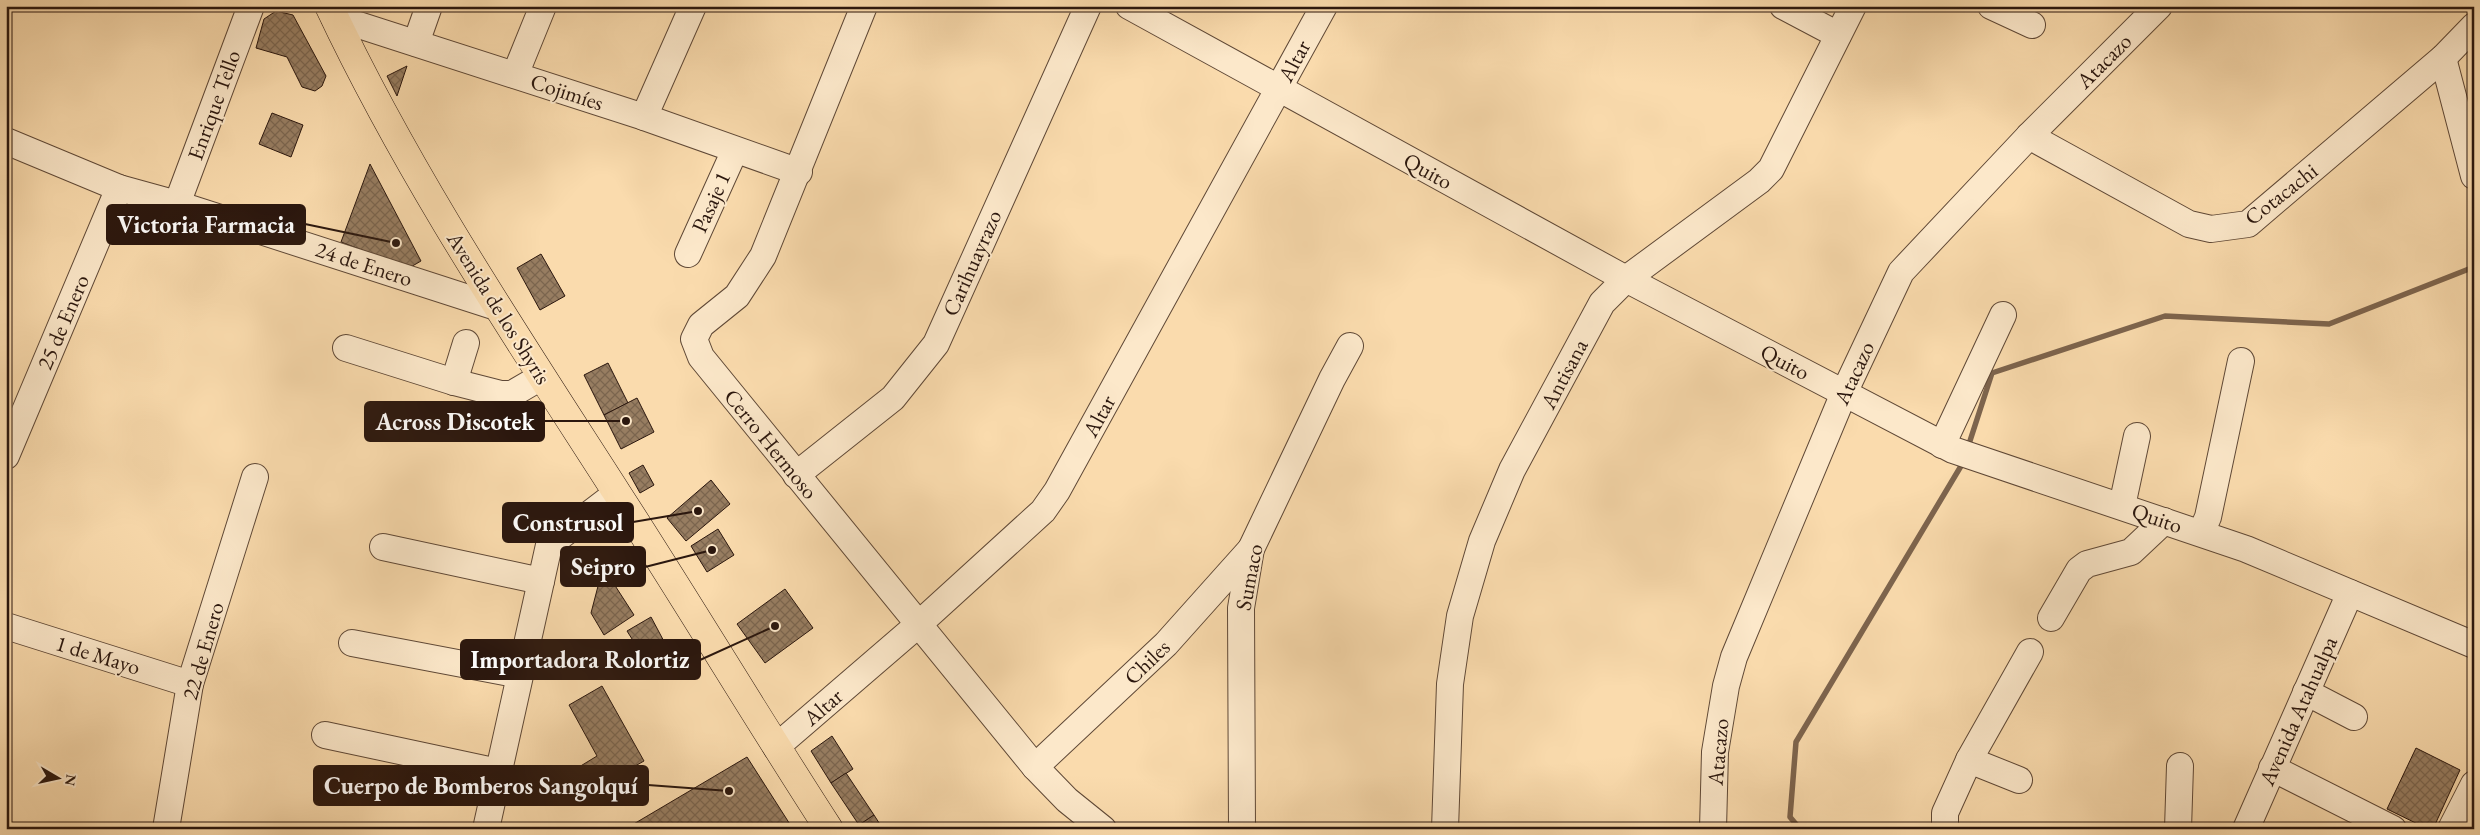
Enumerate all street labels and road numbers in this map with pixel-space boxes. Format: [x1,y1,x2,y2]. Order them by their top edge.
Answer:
street label: Atacazo [2069,27,2138,96]
street label: Altar [1271,34,1317,88]
street label: Enrique Tello [181,46,247,164]
street label: Cojimíes [527,67,607,117]
street label: Quito [1398,146,1458,196]
street label: Cotacachi [2238,156,2324,232]
street label: Pasaje 1 [685,167,737,237]
street label: Carihuayrazo [936,205,1008,321]
street label: Avenida de los Shyris [440,225,558,390]
street label: 24 de Enero [312,235,416,293]
street label: 25 de Enero [30,270,96,374]
street label: Antisana [1533,334,1595,415]
street label: Atacazo [1826,336,1881,410]
street label: Quito [1755,337,1815,387]
street label: Cerro Hermoso [718,383,824,505]
street label: Altar [1075,389,1123,443]
street label: Quito [2128,496,2186,540]
street label: Sumaco [1228,541,1270,613]
street label: 22 de Enero [175,599,231,703]
street label: 1 de Mayo [52,628,144,682]
street label: Avenida Atahualpa [2252,632,2344,791]
street label: Chiles [1118,633,1176,691]
street label: Altar [796,681,849,733]
street label: Atacazo [1701,717,1735,788]

